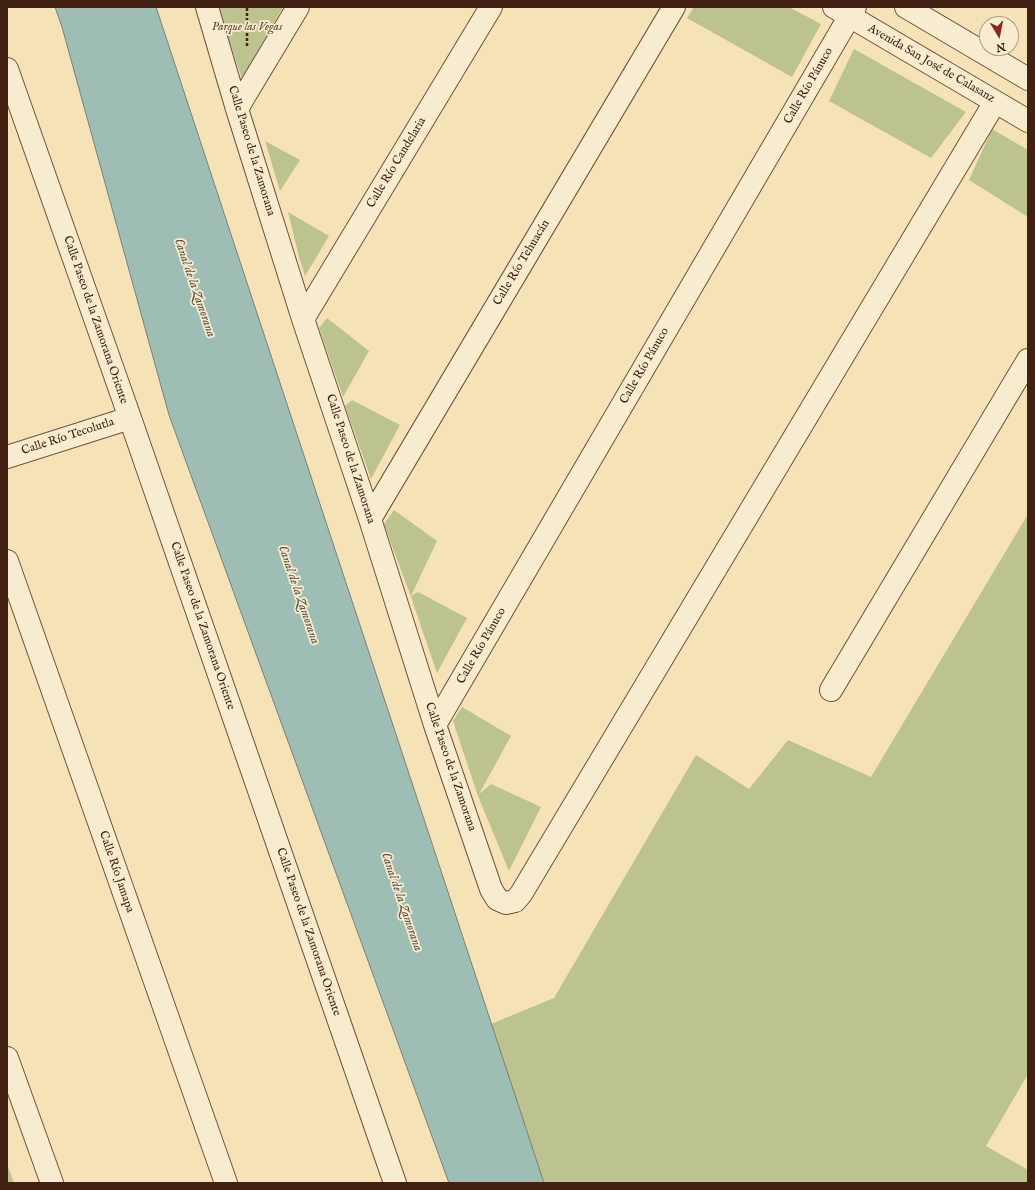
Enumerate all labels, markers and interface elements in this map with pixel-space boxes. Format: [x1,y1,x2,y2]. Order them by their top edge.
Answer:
north arrow [979,16,1019,56]
park label: Parque las Vegas [212,21,282,35]
street label: Avenida San José de Calasanz [865,22,997,106]
text: N [995,39,1007,55]
street label: Calle Río Pánuco [781,45,837,127]
street label: Calle Paseo de la Zamorana [224,84,278,218]
street label: Calle Río Candelaria [364,115,430,211]
street label: Calle Río Tehuacán [491,218,553,308]
street label: Calle Paseo de la Zamorana Oriente [59,234,131,406]
water label: Canal de la Zamorana [170,237,218,339]
street label: Calle Río Pánuco [617,325,673,407]
street label: Calle Paseo de la Zamorana [322,392,378,526]
street label: Calle Río Tecolutla [20,415,116,459]
street label: Calle Paseo de la Zamorana Oriente [166,540,238,712]
water label: Canal de la Zamorana [274,544,322,646]
street label: Calle Río Pánuco [454,605,510,687]
street label: Calle Paseo de la Zamorana [421,701,479,833]
street label: Calle Río Jamapa [95,829,137,915]
street label: Calle Paseo de la Zamorana Oriente [272,846,344,1018]
water label: Canal de la Zamorana [377,851,425,953]

